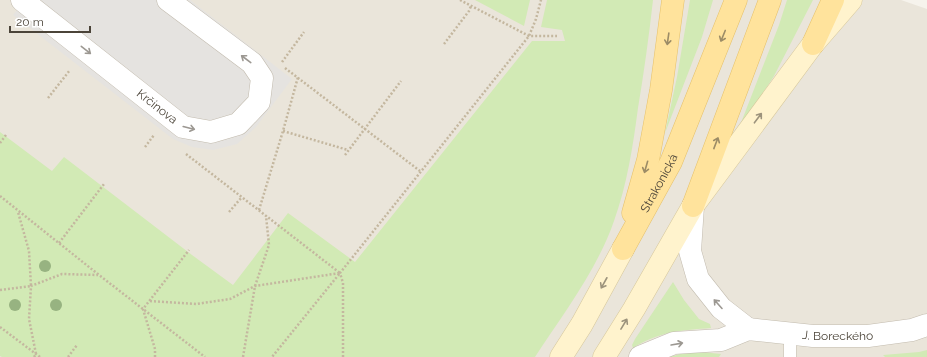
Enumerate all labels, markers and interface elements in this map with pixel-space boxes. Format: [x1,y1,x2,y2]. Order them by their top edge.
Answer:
scale bar [10,8,90,34]
text: 20 m [16,15,44,29]
one-way arrow [718,30,726,42]
one-way arrow [664,32,672,45]
one-way arrow [80,46,91,54]
one-way arrow [241,55,252,63]
street label: Krčínova [134,86,180,127]
one-way arrow [754,113,762,124]
one-way arrow [182,124,195,132]
one-way arrow [713,137,721,149]
street label: Strakonická [638,152,680,215]
one-way arrow [642,160,649,173]
one-way arrow [600,277,608,289]
one-way arrow [714,299,723,309]
one-way arrow [621,318,629,330]
street label: J. Boreckého [801,328,874,343]
one-way arrow [670,339,683,347]

